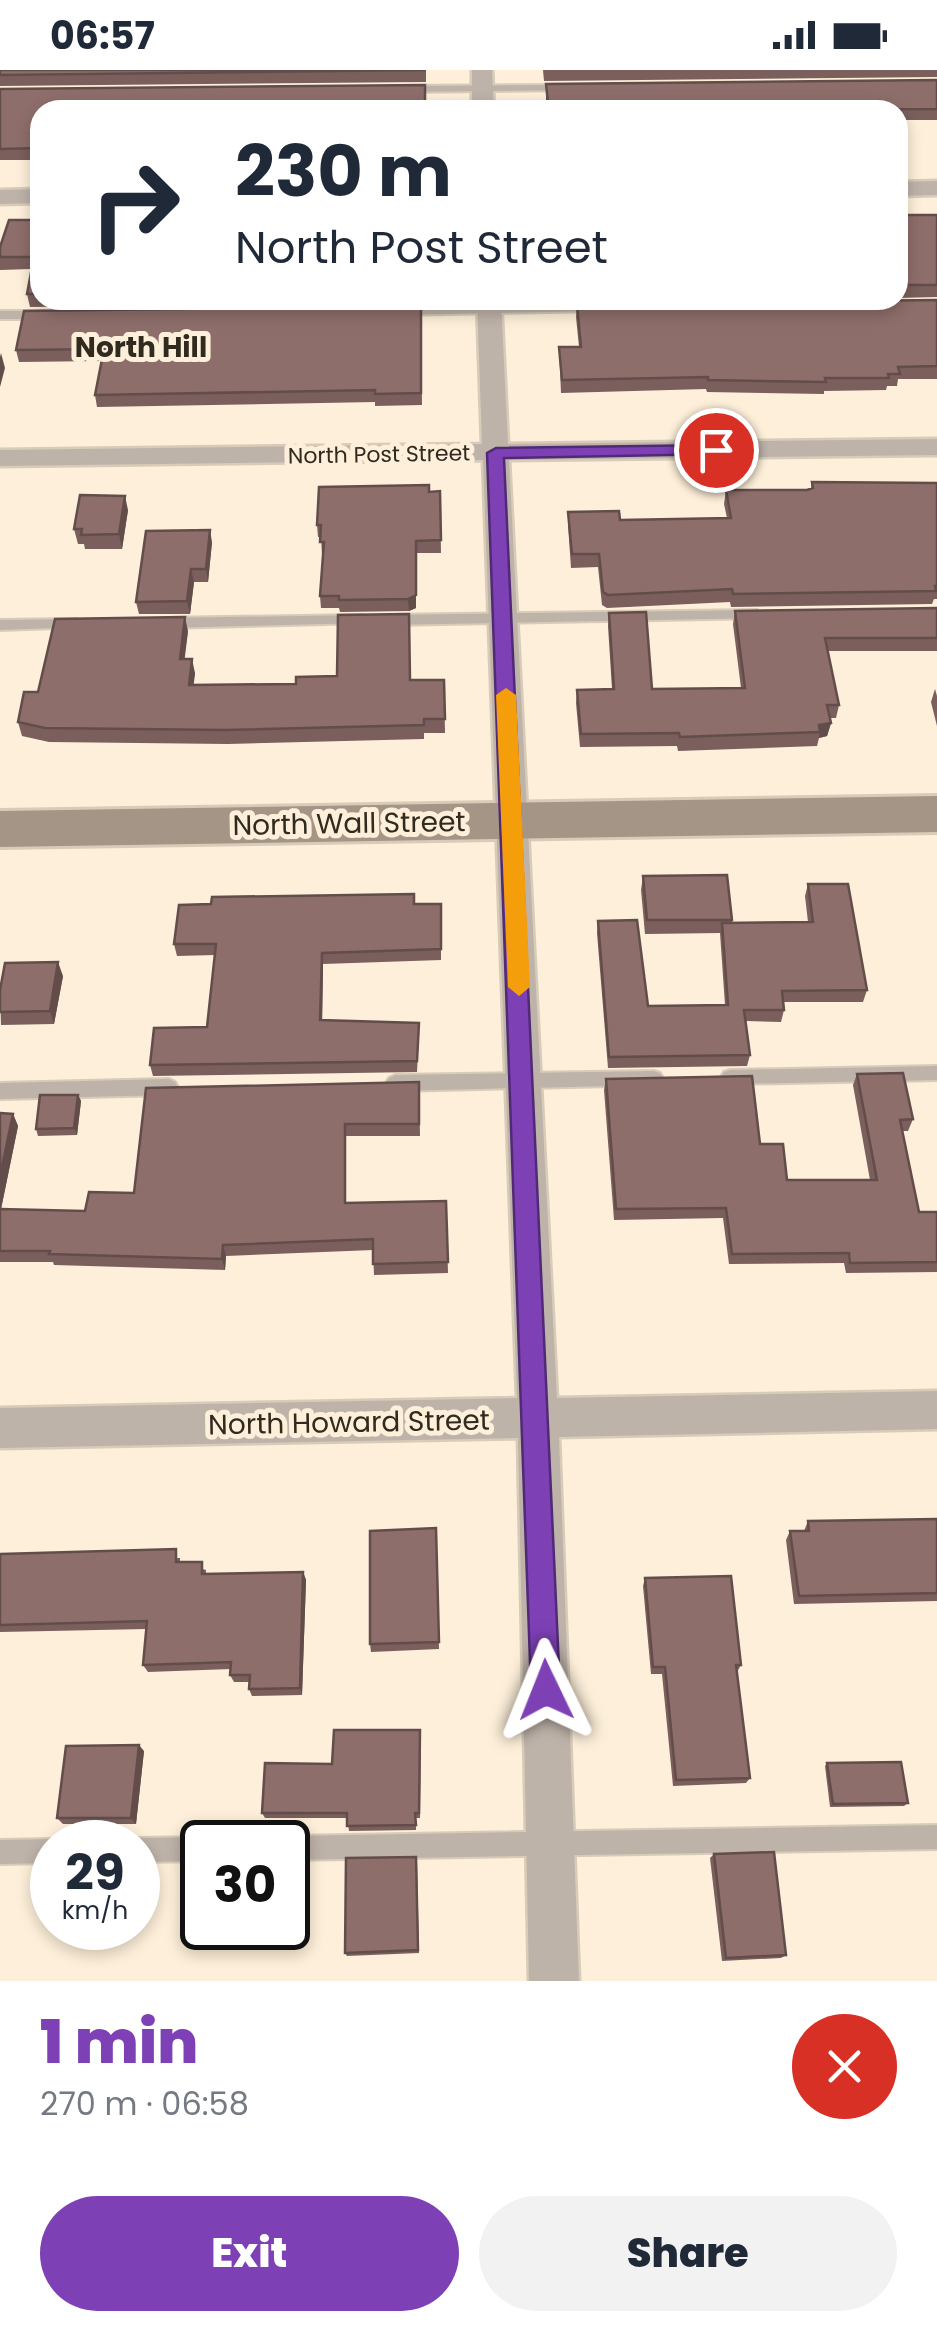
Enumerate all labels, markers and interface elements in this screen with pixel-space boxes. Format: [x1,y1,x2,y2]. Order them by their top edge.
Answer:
text: 06:57 [50,9,155,62]
text: 230 m [235,122,452,221]
icon: right [70,140,200,270]
text: North Post Street [235,216,608,279]
district label: North Hill [75,328,207,367]
pin [674,408,759,493]
icon: arrive [689,423,744,478]
street label: North Post Street [288,437,470,472]
street label: North Wall Street [232,802,466,845]
street label: North Howard Street [208,1401,490,1444]
position arrow [494,1638,598,1742]
speed limit sign: 30 [180,1820,310,1950]
text: 29 [65,1837,125,1908]
text: km/h [62,1893,128,1928]
text: 1 min [40,2000,198,2084]
button: close [792,2014,897,2119]
text: 270 m · 06:58 [40,2081,249,2126]
button: Exit [40,2196,459,2311]
button: Share [479,2196,897,2311]

